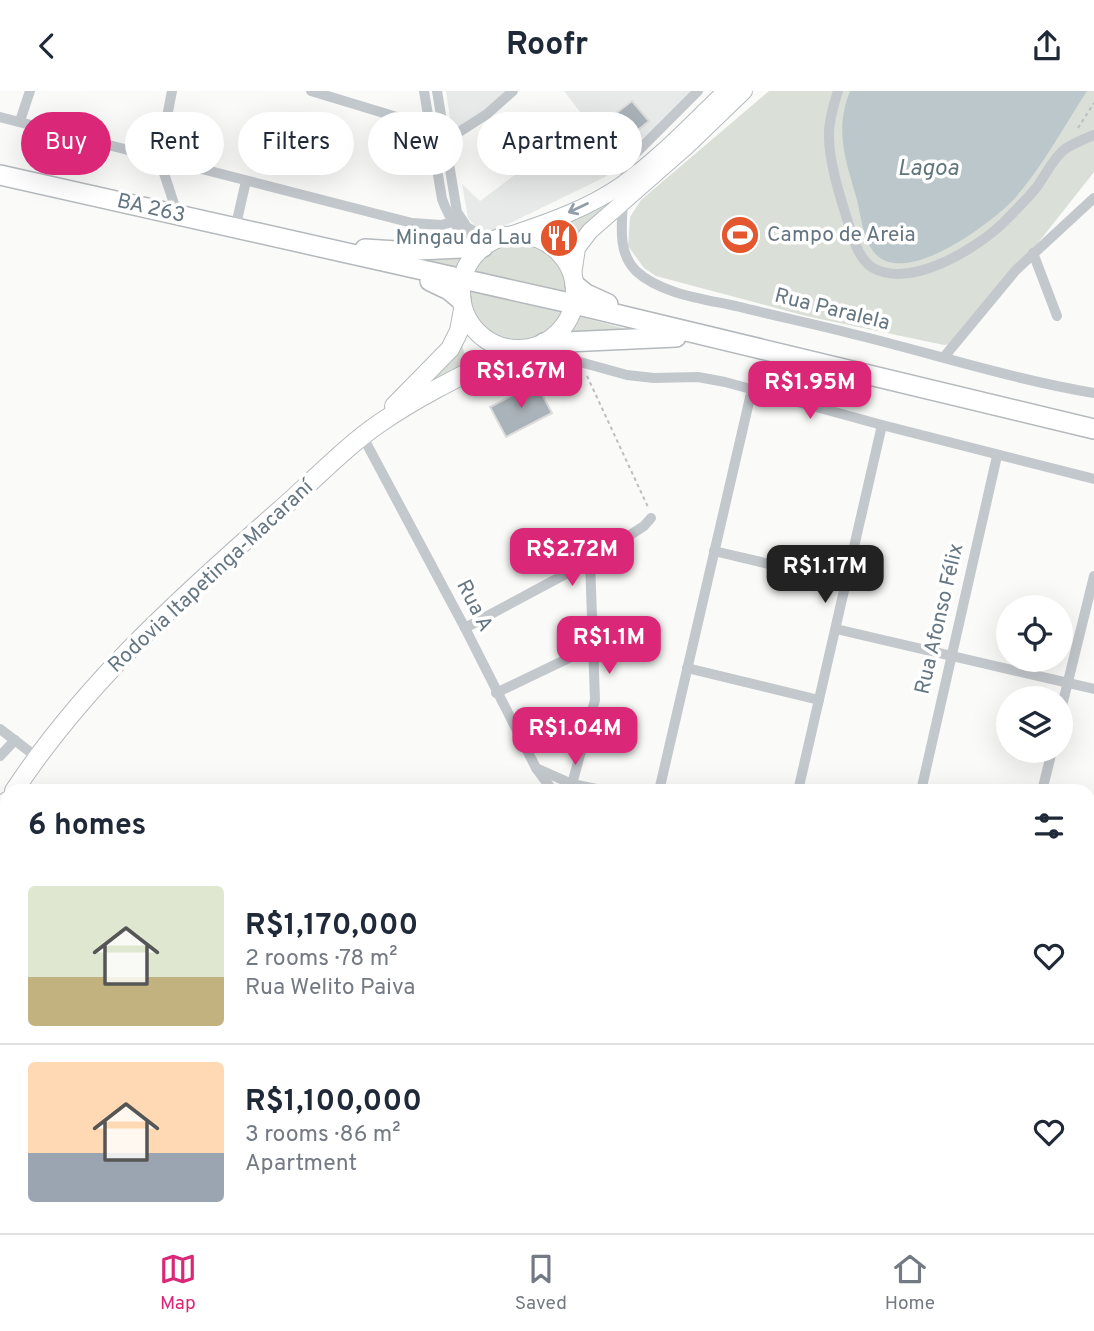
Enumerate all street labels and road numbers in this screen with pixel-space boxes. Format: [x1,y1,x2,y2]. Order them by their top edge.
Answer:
street label: BA 263 [114,188,188,230]
street label: Rua Paralela [772,283,892,337]
street label: Rodovia Itapetinga-Macaraní [103,474,320,679]
street label: Rua Afonso Félix [910,541,971,697]
street label: Rua A [449,575,499,637]

